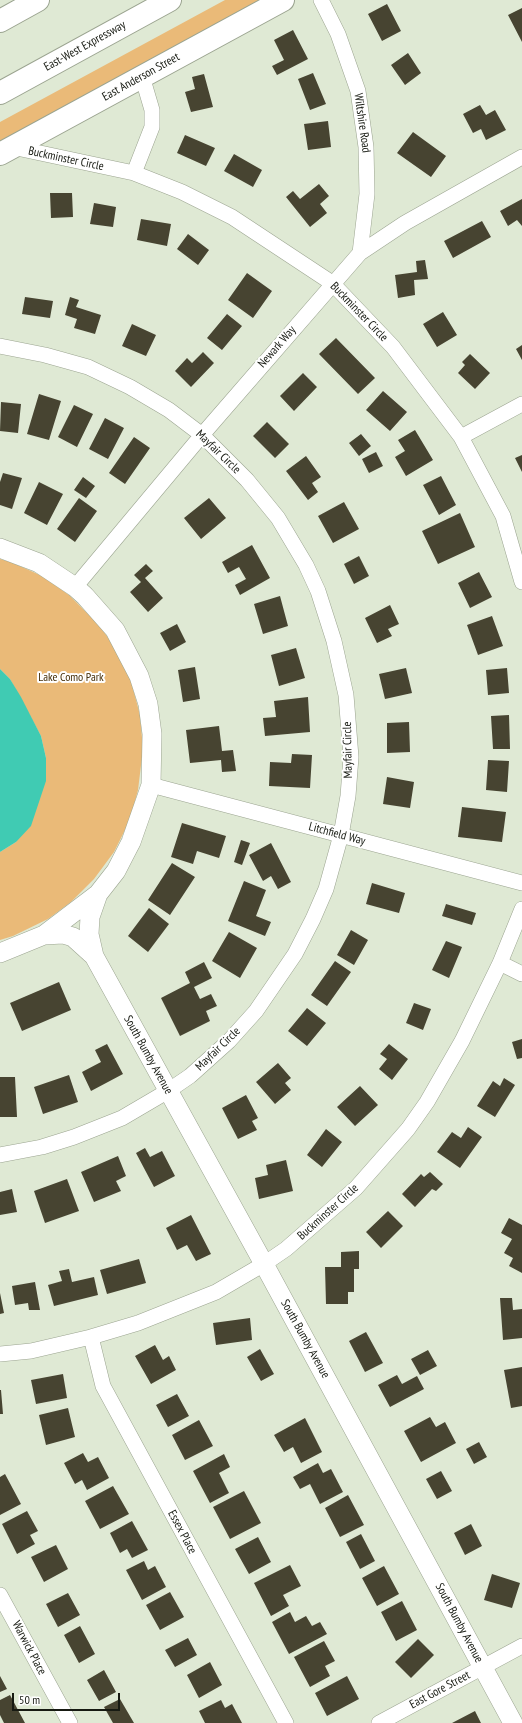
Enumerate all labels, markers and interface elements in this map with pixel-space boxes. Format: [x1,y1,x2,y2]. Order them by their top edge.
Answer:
street label: East-West Expressway [42,18,128,74]
street label: East Anderson Street [100,50,182,104]
street label: Wiltshire Road [351,92,373,154]
street label: Buckminster Circle [27,144,105,174]
street label: Buckminster Circle [327,279,391,345]
street label: Newark Way [255,323,299,371]
street label: Mayfair Circle [193,427,243,477]
park label: Lake Como Park [38,671,104,685]
street label: Mayfair Circle [340,722,356,778]
street label: Litchfield Way [307,820,367,848]
street label: South Bumby Avenue [120,1013,176,1097]
street label: Mayfair Circle [193,1024,243,1074]
street label: Buckminster Circle [295,1181,361,1243]
street label: South Bumby Avenue [277,1297,333,1381]
street label: Essex Place [164,1508,200,1556]
street label: South Bumby Avenue [432,1581,486,1665]
street label: Warwick Place [9,1619,49,1677]
street label: East Gore Street [407,1668,473,1712]
scale bar [14,1685,122,1711]
text: 50 m [19,1692,40,1707]

